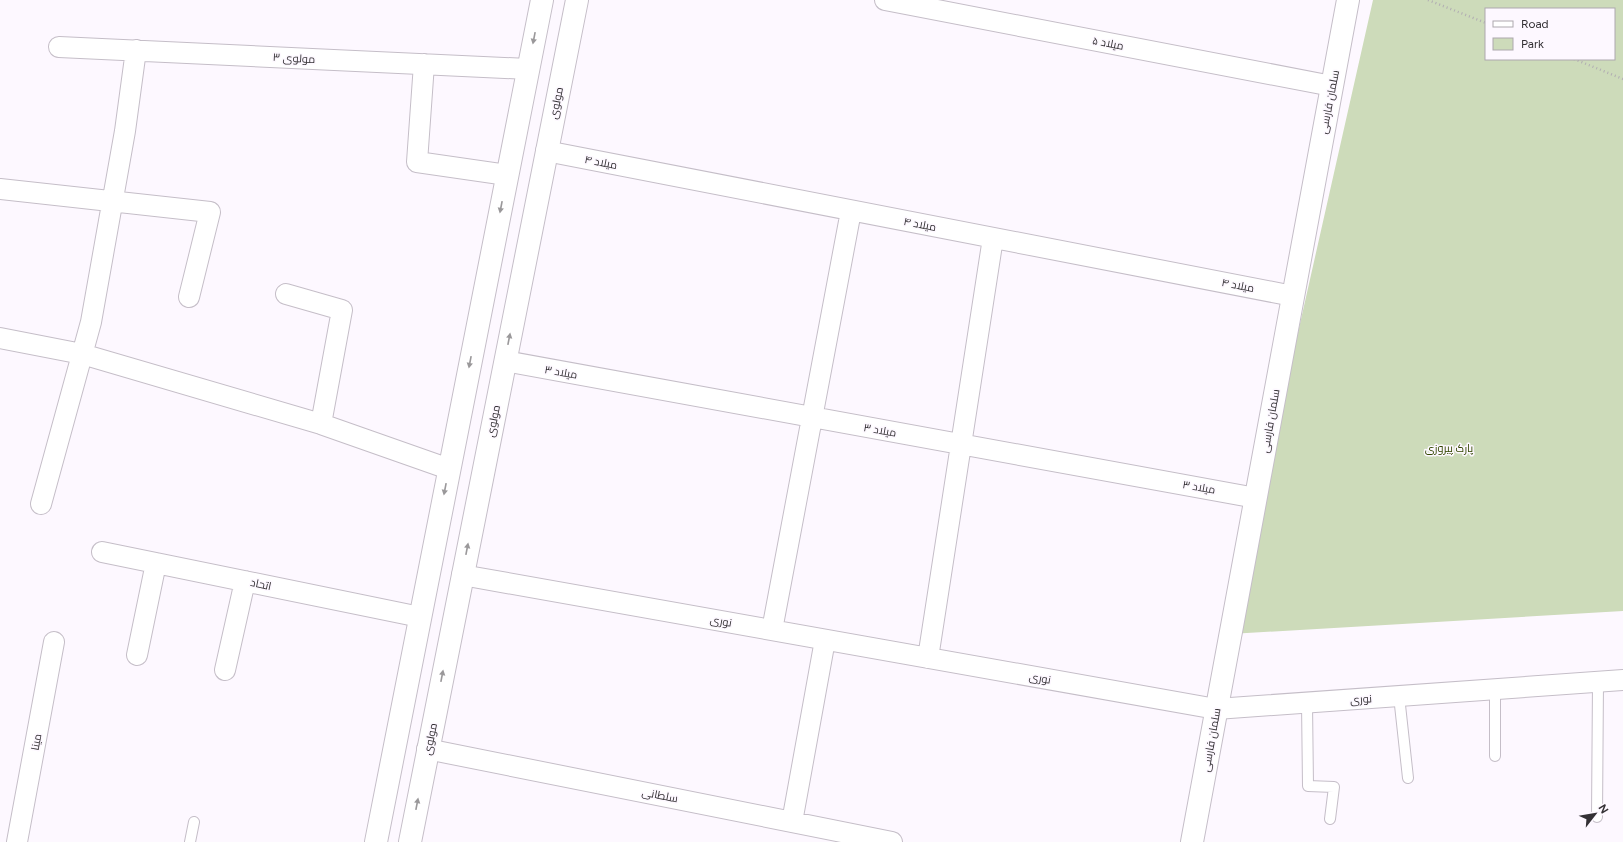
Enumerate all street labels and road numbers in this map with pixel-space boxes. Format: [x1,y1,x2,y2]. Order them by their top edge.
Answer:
street label: میلاد ۵ [1091,34,1125,53]
street label: مولوی ۳ [272,51,316,66]
street label: سلمان فارسی [1317,69,1342,135]
street label: مولوی [547,86,566,120]
street label: میلاد ۴ [583,153,618,172]
street label: میلاد ۴ [902,215,937,234]
street label: میلاد ۴ [1220,276,1255,295]
street label: میلاد ۳ [543,363,578,382]
street label: سلمان فارسی [1258,388,1283,454]
street label: مولوی [484,404,503,438]
street label: میلاد ۳ [862,421,897,440]
street label: میلاد ۳ [1181,478,1216,497]
street label: اتحاد [249,576,273,593]
street label: نوری [709,613,733,630]
street label: نوری [1028,670,1052,687]
street label: نوری [1350,692,1373,707]
street label: سلمان فارسی [1199,707,1224,773]
street label: مولوی [421,722,440,756]
street label: مینا [29,733,44,751]
street label: سلطانی [641,786,679,805]

